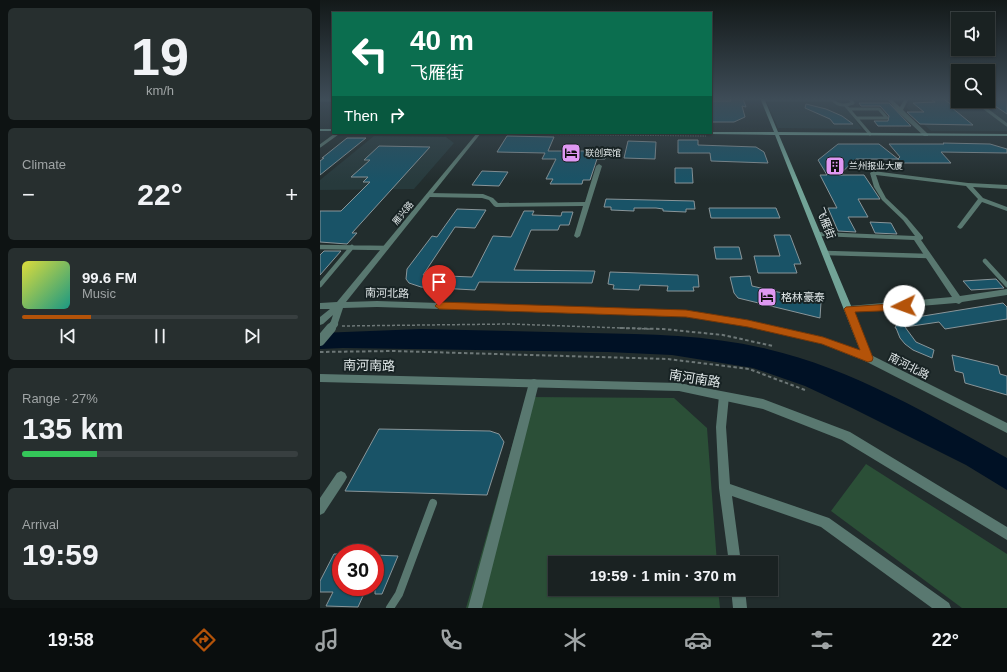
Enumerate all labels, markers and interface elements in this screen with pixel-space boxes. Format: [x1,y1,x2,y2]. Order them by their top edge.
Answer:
map controls [951,12,995,108]
button: sound [951,12,995,56]
text: 40 m [410,25,474,56]
text: 19 [131,28,189,86]
icon: left [344,28,396,80]
text: 飞雁街 [410,63,464,83]
button: search [951,64,995,108]
text: km/h [146,83,174,98]
icon: right [386,104,408,126]
text: Then [344,107,378,124]
hotel icon: 联创宾馆 [560,142,582,164]
place label: 联创宾馆 [585,147,621,158]
building icon: 兰州报业大厦 [824,155,846,177]
text: Climate [22,157,66,172]
place label: 兰州报业大厦 [849,160,903,171]
text: 22° [137,178,183,211]
text: − [22,182,35,207]
text: + [285,182,298,207]
street label: 雁兴路 [391,199,415,227]
street label: 飞雁街 [814,205,838,241]
pin [422,265,456,306]
text: 99.6 FM [82,269,137,286]
icon: arrive [428,271,450,293]
position arrow [883,285,925,327]
text: Music [82,286,116,301]
hotel icon: 格林豪泰 [756,286,778,308]
street label: 南河北路 [365,287,409,299]
place label: 格林豪泰 [781,291,825,303]
icon: previous [57,325,79,347]
icon: pause [149,325,171,347]
icon: next [241,325,263,347]
street label: 南河北路 [887,351,931,381]
street label: 南河南路 [343,358,395,373]
street label: 南河南路 [668,367,722,390]
text: Range · 27% [22,391,98,406]
text: 135 km [22,412,124,445]
text: Arrival [22,517,59,532]
text: 19:59 [22,538,99,571]
speed limit sign: 30 [332,544,384,596]
text: 19:59 · 1 min · 370 m [590,567,736,584]
icon: directions [190,626,218,654]
icon: music [313,626,341,654]
icon: phone [437,626,465,654]
icon: climate [561,626,589,654]
icon: car [684,626,712,654]
icon: filters [808,626,836,654]
text: 19:58 [48,630,94,650]
text: 22° [932,630,959,650]

